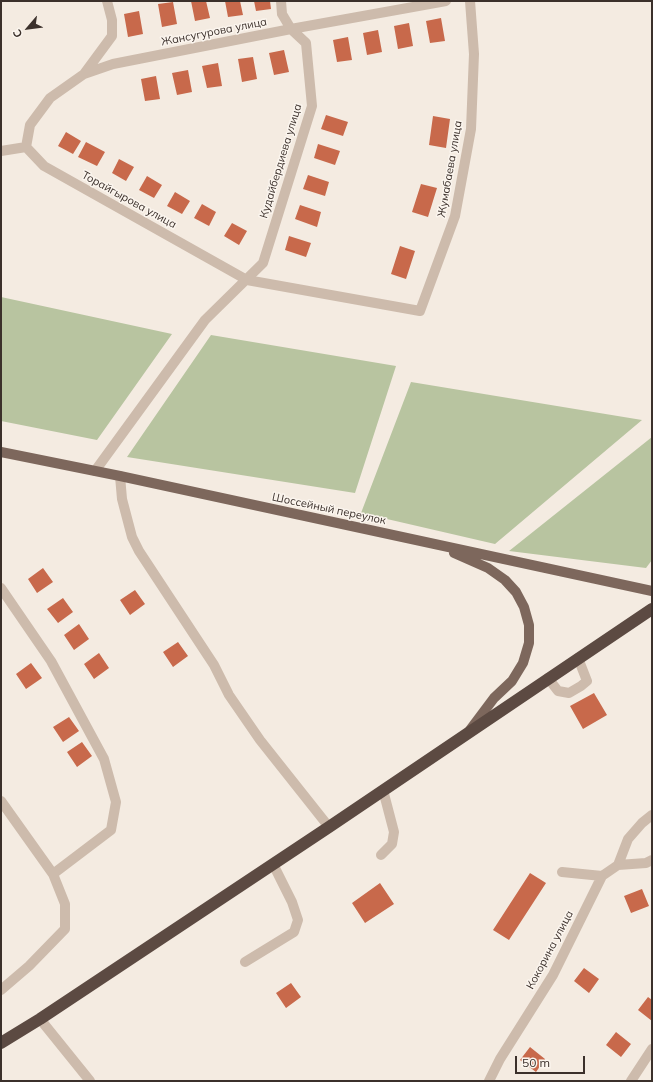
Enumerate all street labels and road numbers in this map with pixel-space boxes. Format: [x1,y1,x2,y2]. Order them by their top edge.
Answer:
street label: Жансугурова улица [160,15,268,49]
street label: Кудайбердиева улица [257,102,305,220]
street label: Жумабаева улица [435,120,465,218]
street label: Торайгырова улица [79,169,179,231]
street label: Шоссейный переулок [271,490,387,528]
street label: Кокорина улица [524,908,576,992]

